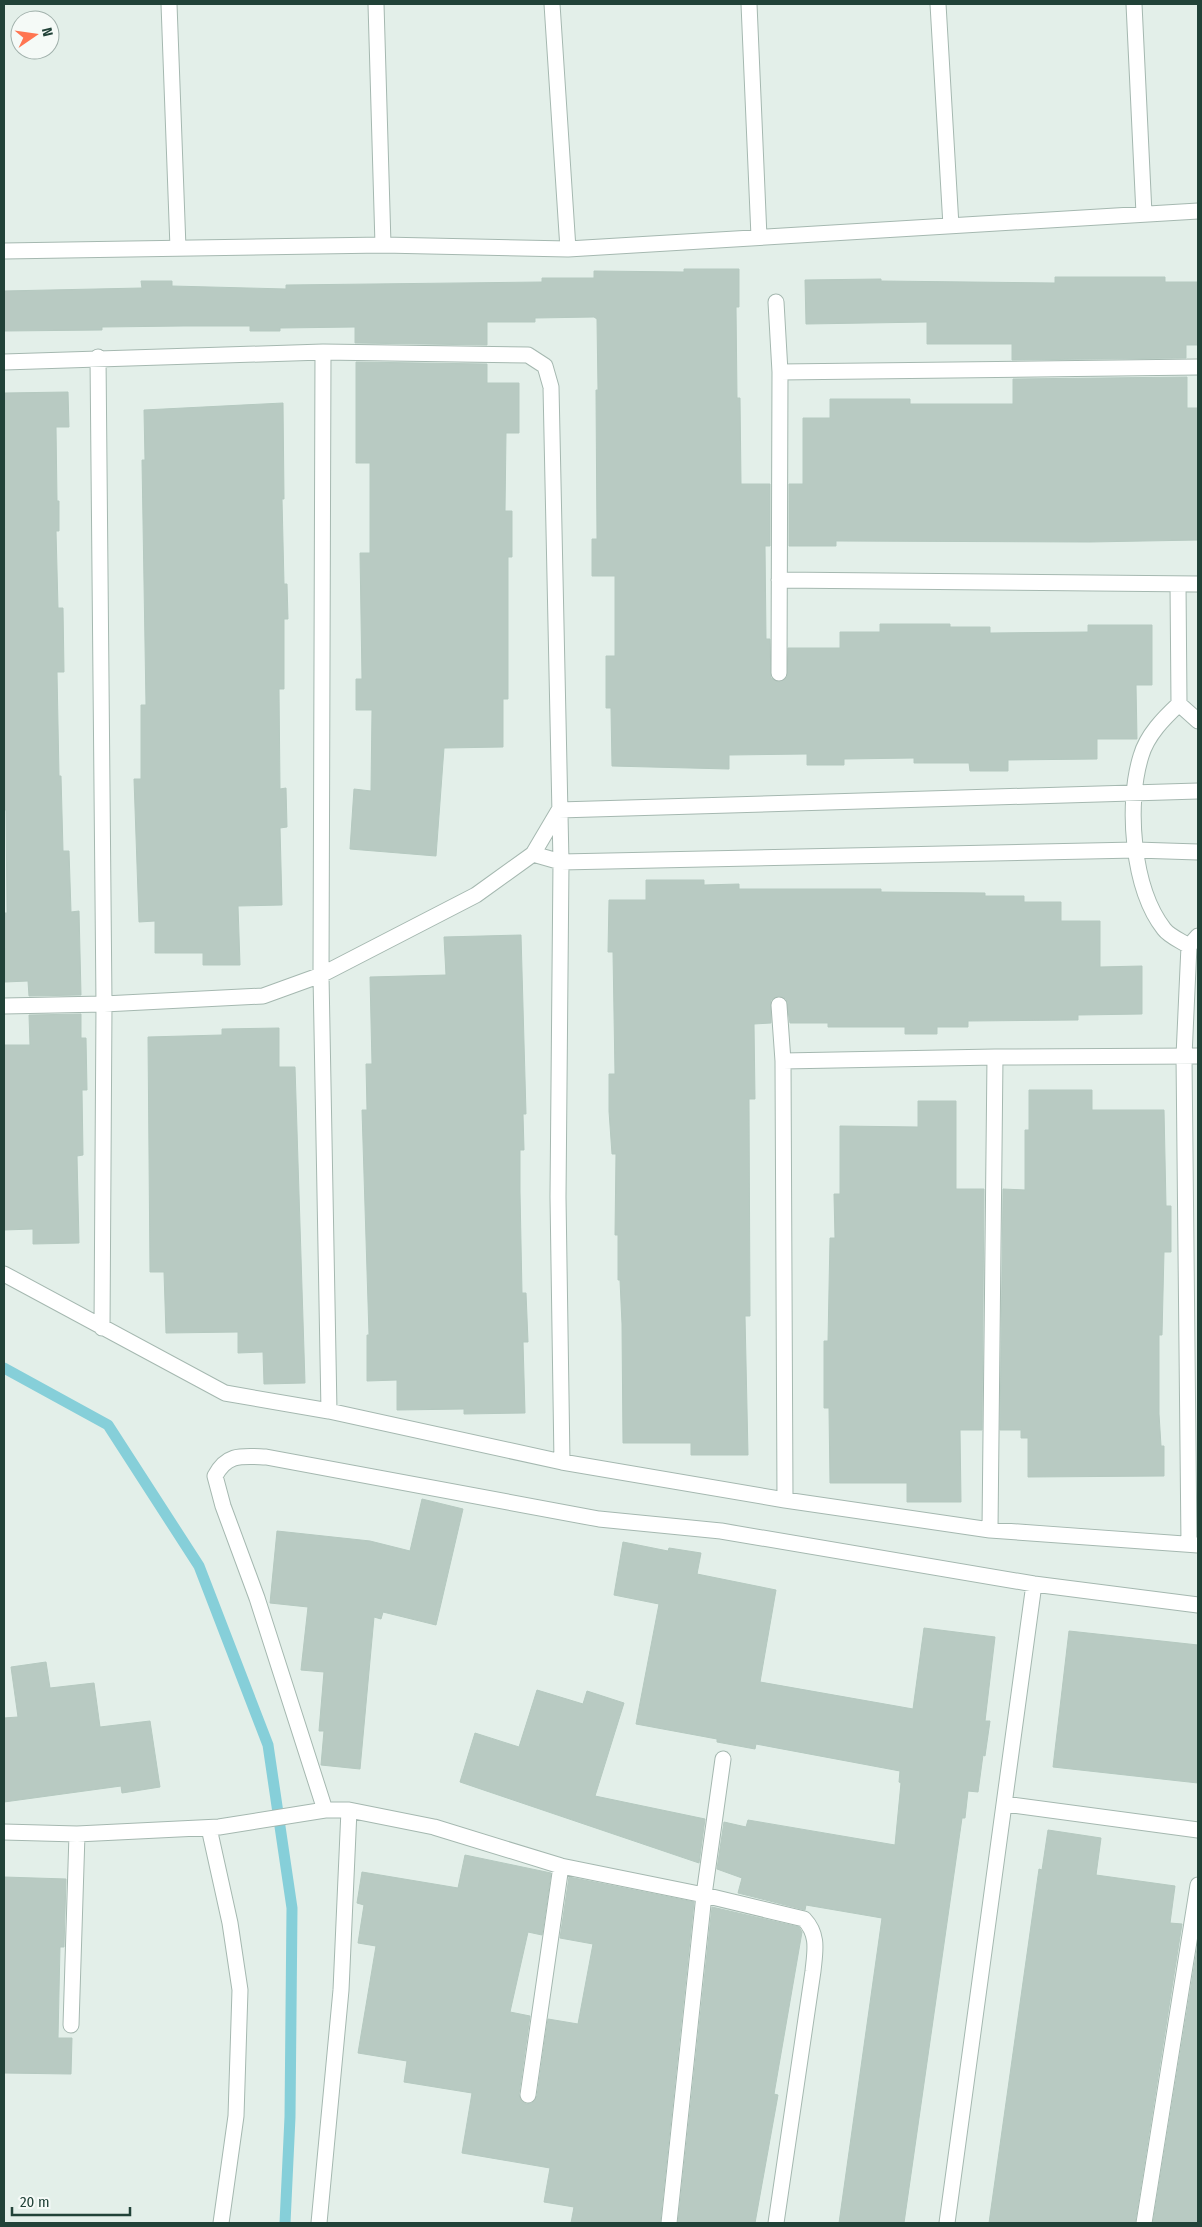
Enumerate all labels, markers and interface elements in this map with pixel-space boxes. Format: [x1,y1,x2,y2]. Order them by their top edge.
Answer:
north arrow [10,10,60,60]
text: N [38,26,56,38]
scale bar [12,2184,130,2216]
text: 20 m [20,2193,50,2211]

